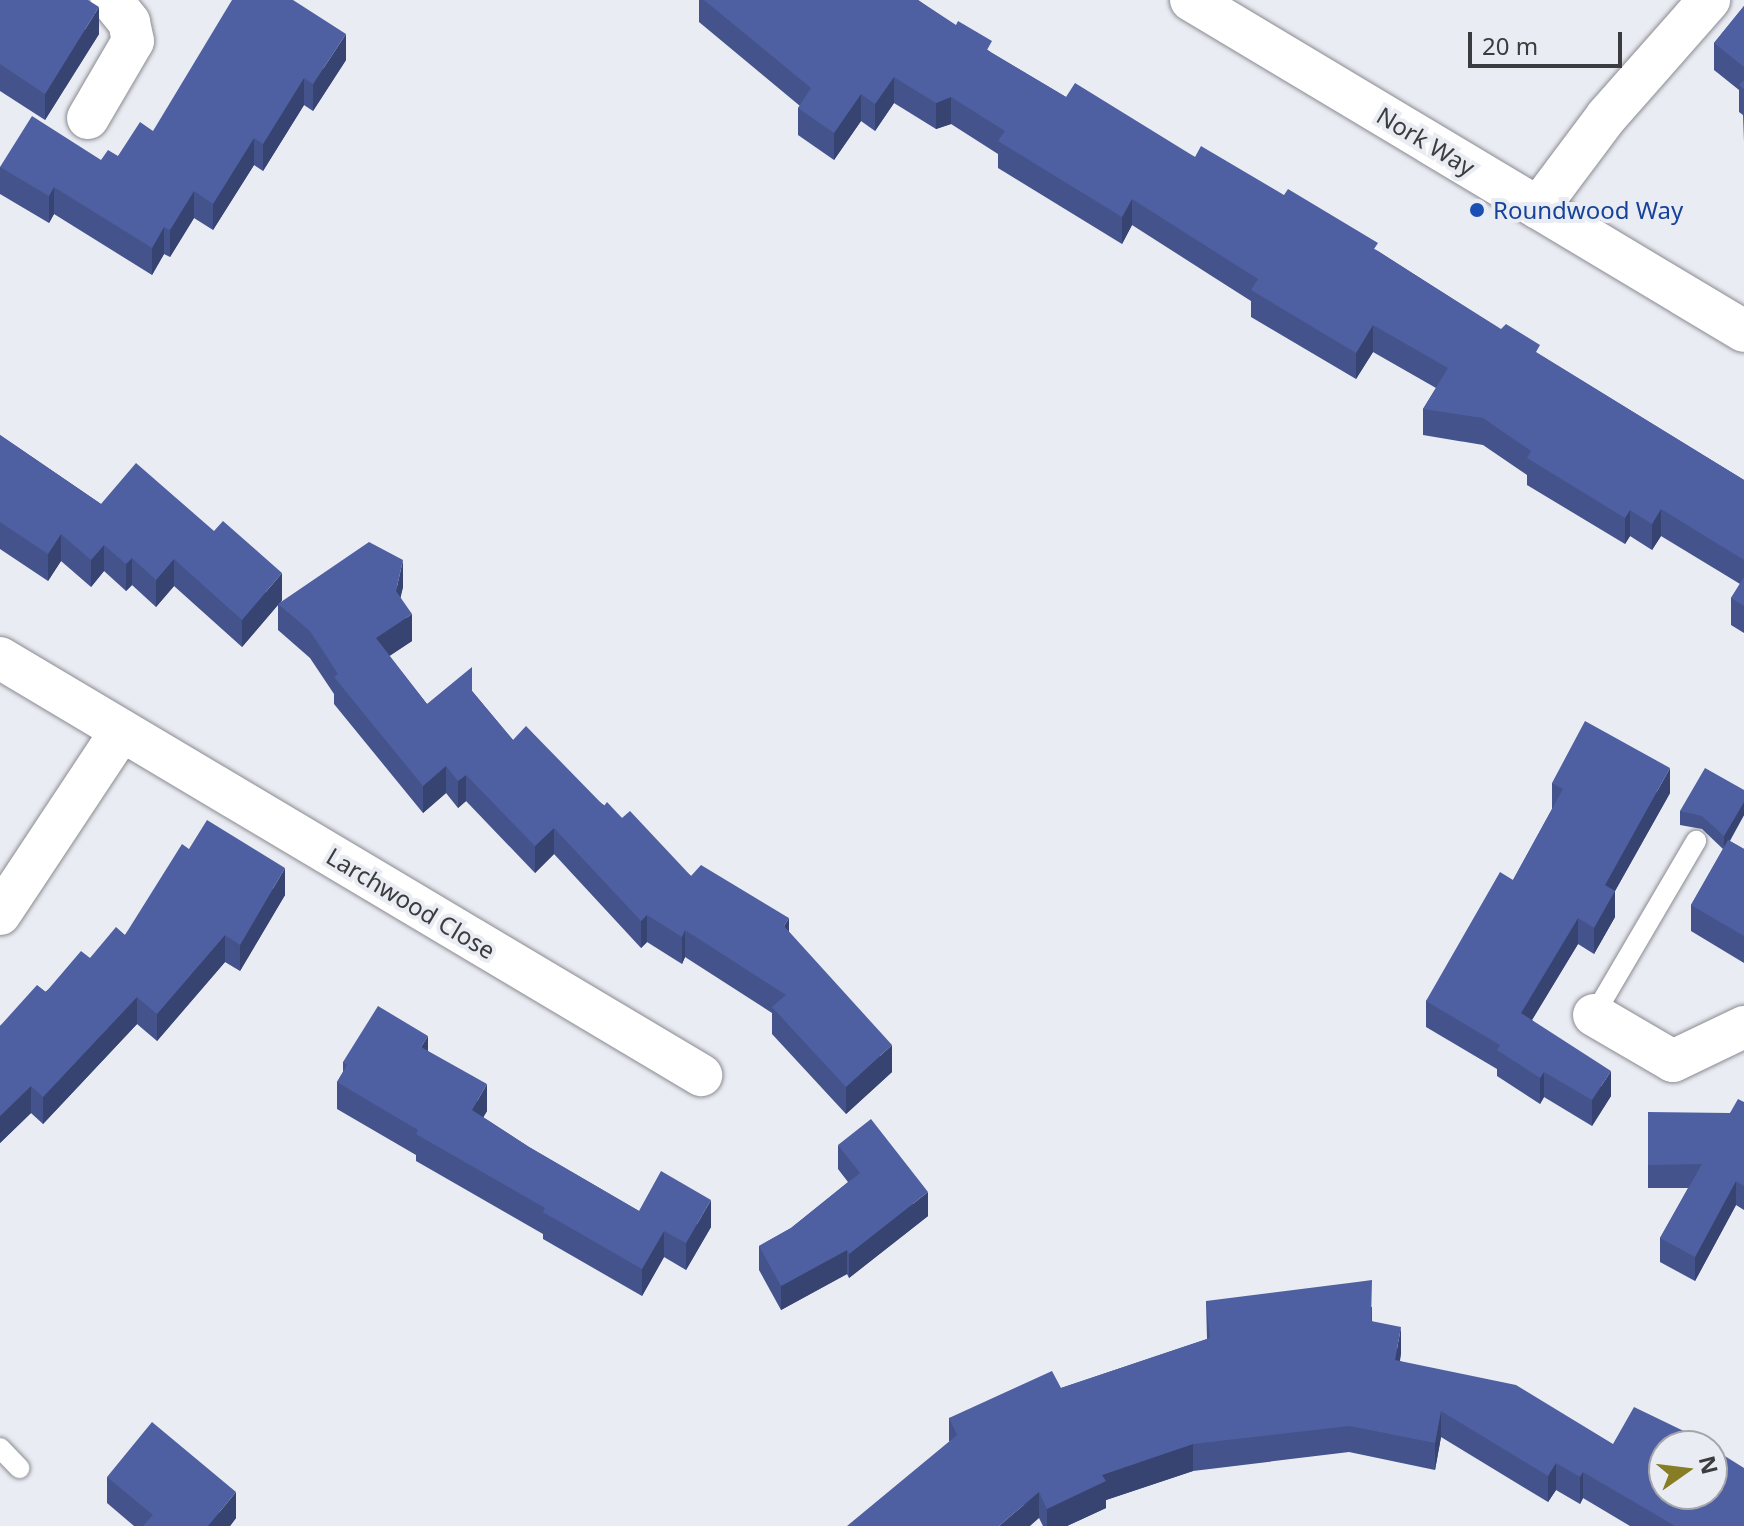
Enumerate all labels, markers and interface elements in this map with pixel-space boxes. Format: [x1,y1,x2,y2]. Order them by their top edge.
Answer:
scale bar [1472,16,1626,66]
text: 20 m [1482,29,1538,62]
street label: Nork Way [1372,101,1480,181]
place label: Roundwood Way [1493,196,1683,224]
marker: Roundwood Way [1468,201,1486,219]
street label: Larchwood Close [321,841,501,965]
north arrow [1648,1430,1728,1510]
text: N [1693,1452,1726,1477]

